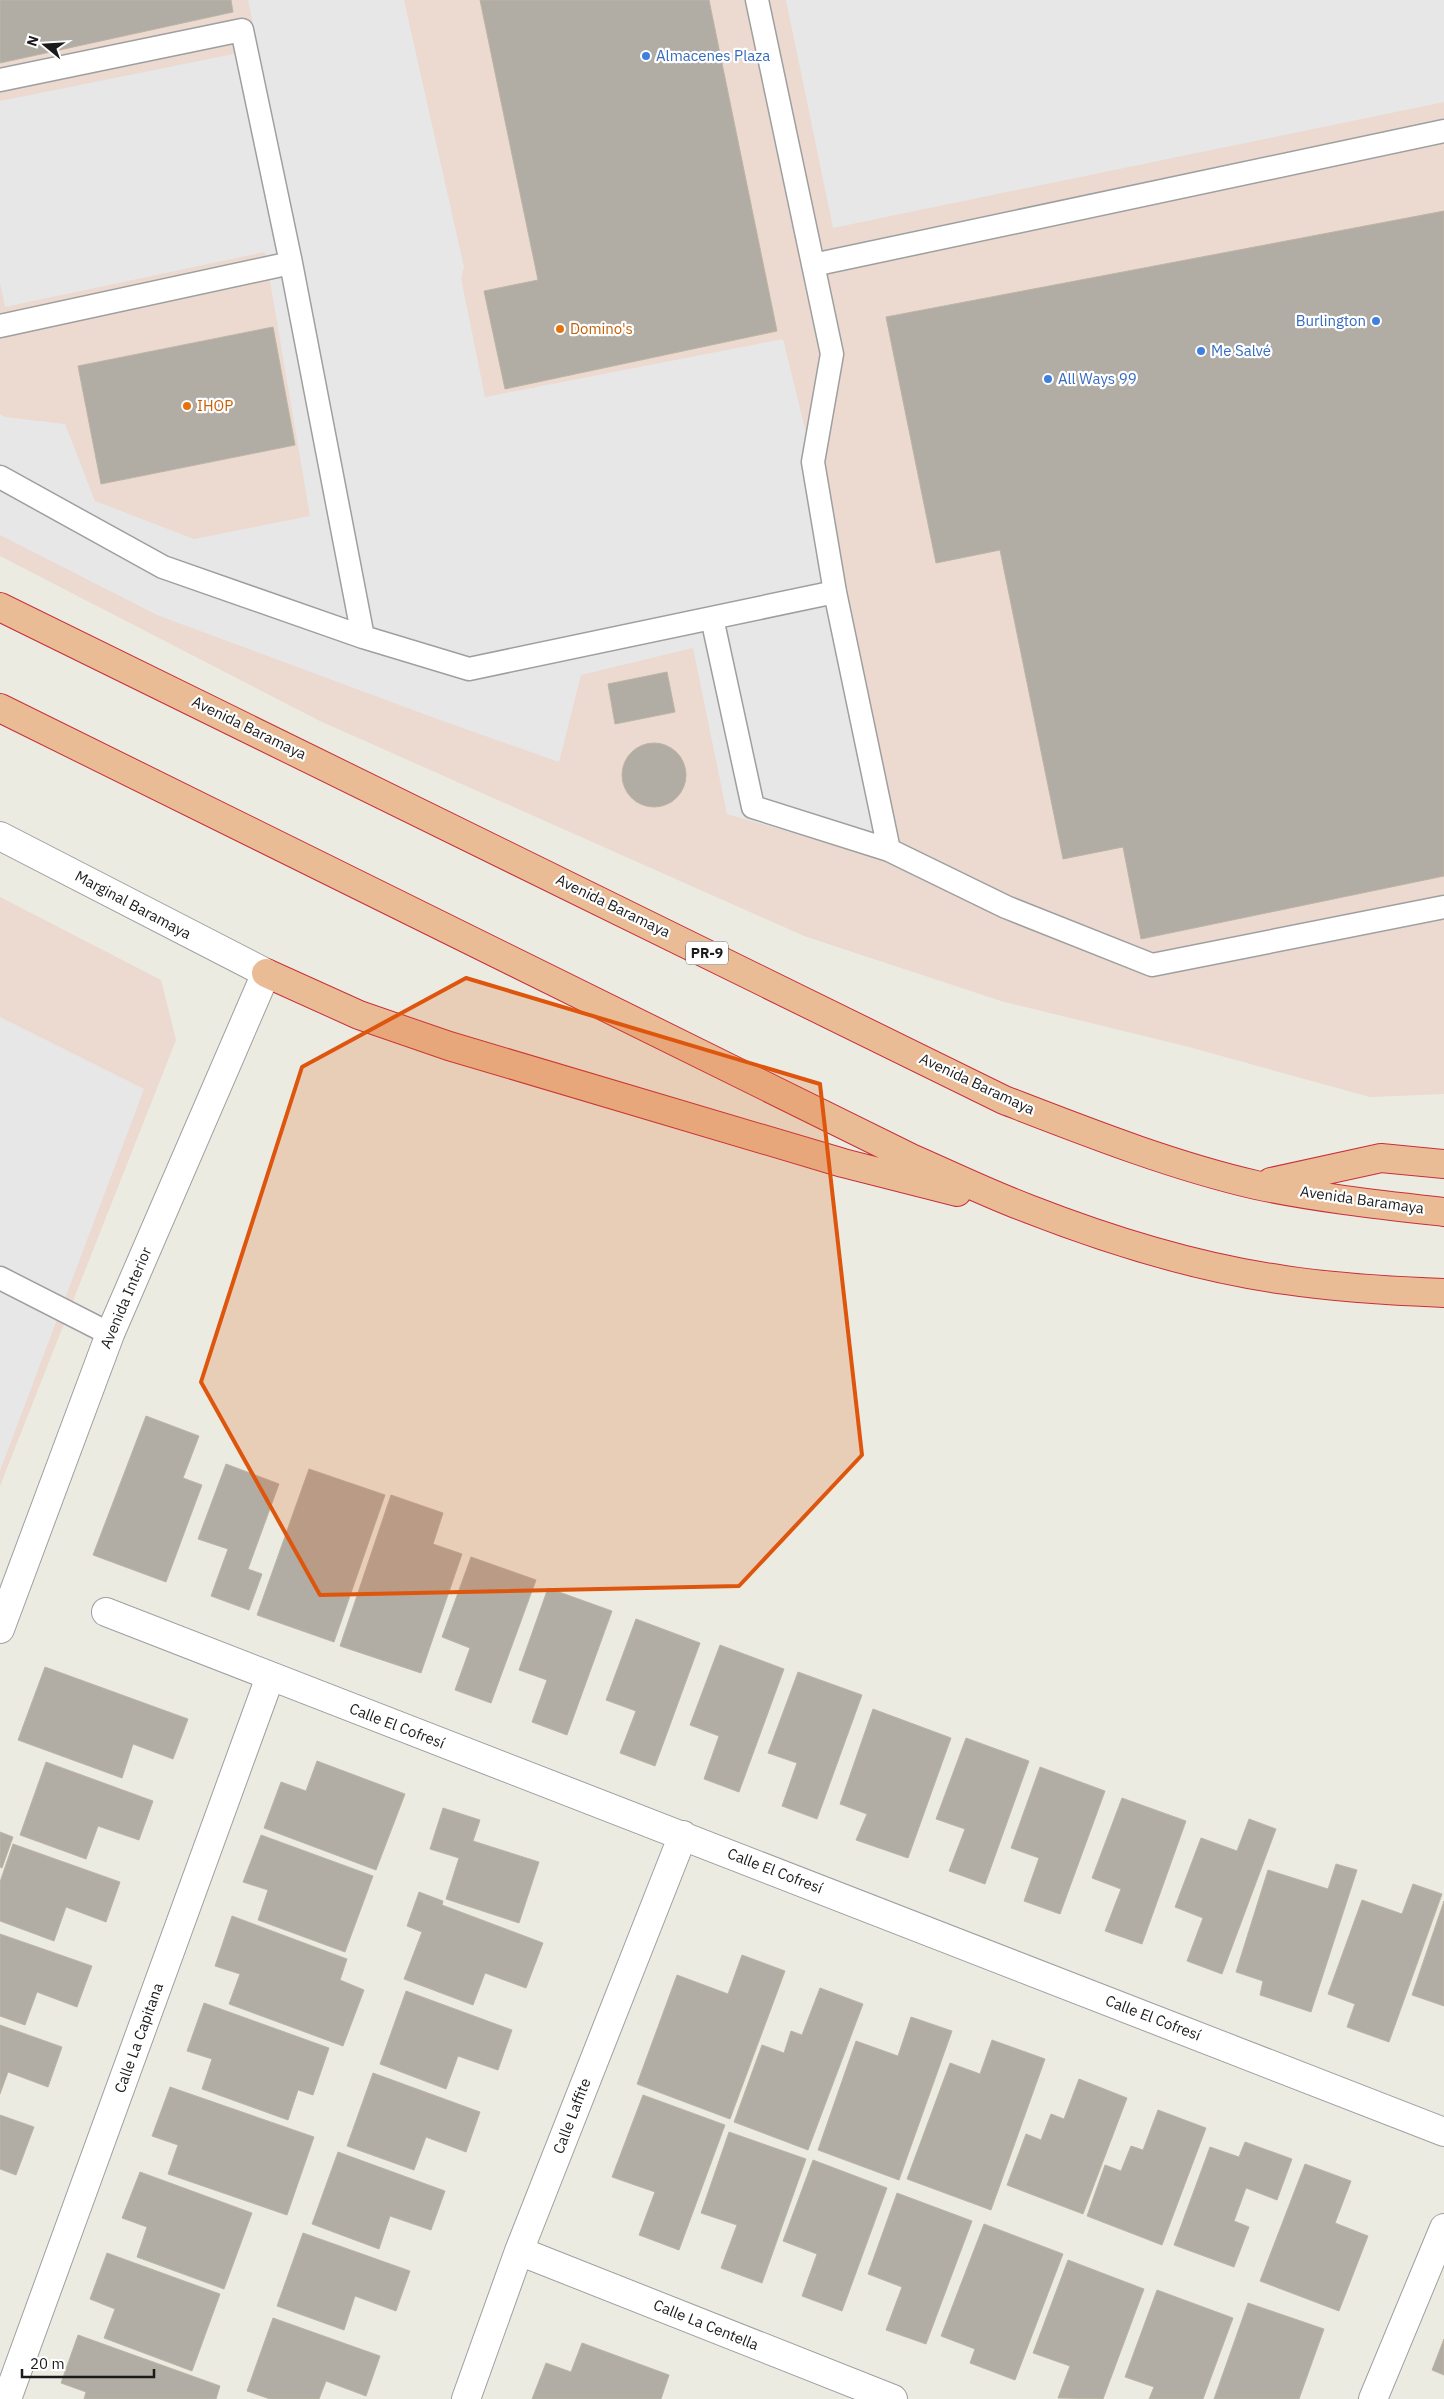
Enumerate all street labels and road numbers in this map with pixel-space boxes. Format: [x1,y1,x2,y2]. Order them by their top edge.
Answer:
street label: Avenida Baramaya [189,692,310,763]
street label: Marginal Baramaya [72,866,195,943]
street label: Avenida Baramaya [553,870,674,941]
road number: PR-9 [686,941,728,964]
street label: Avenida Baramaya [917,1049,1038,1119]
street label: Avenida Baramaya [1299,1181,1425,1218]
street label: Avenida Interior [96,1244,156,1351]
street label: Calle El Cofresí [347,1699,448,1753]
street label: Calle El Cofresí [725,1844,826,1898]
street label: Calle La Capitana [110,1980,167,2095]
street label: Calle El Cofresí [1103,1991,1204,2045]
street label: Calle Laffite [548,2075,595,2156]
street label: Calle La Centella [651,2295,762,2354]

